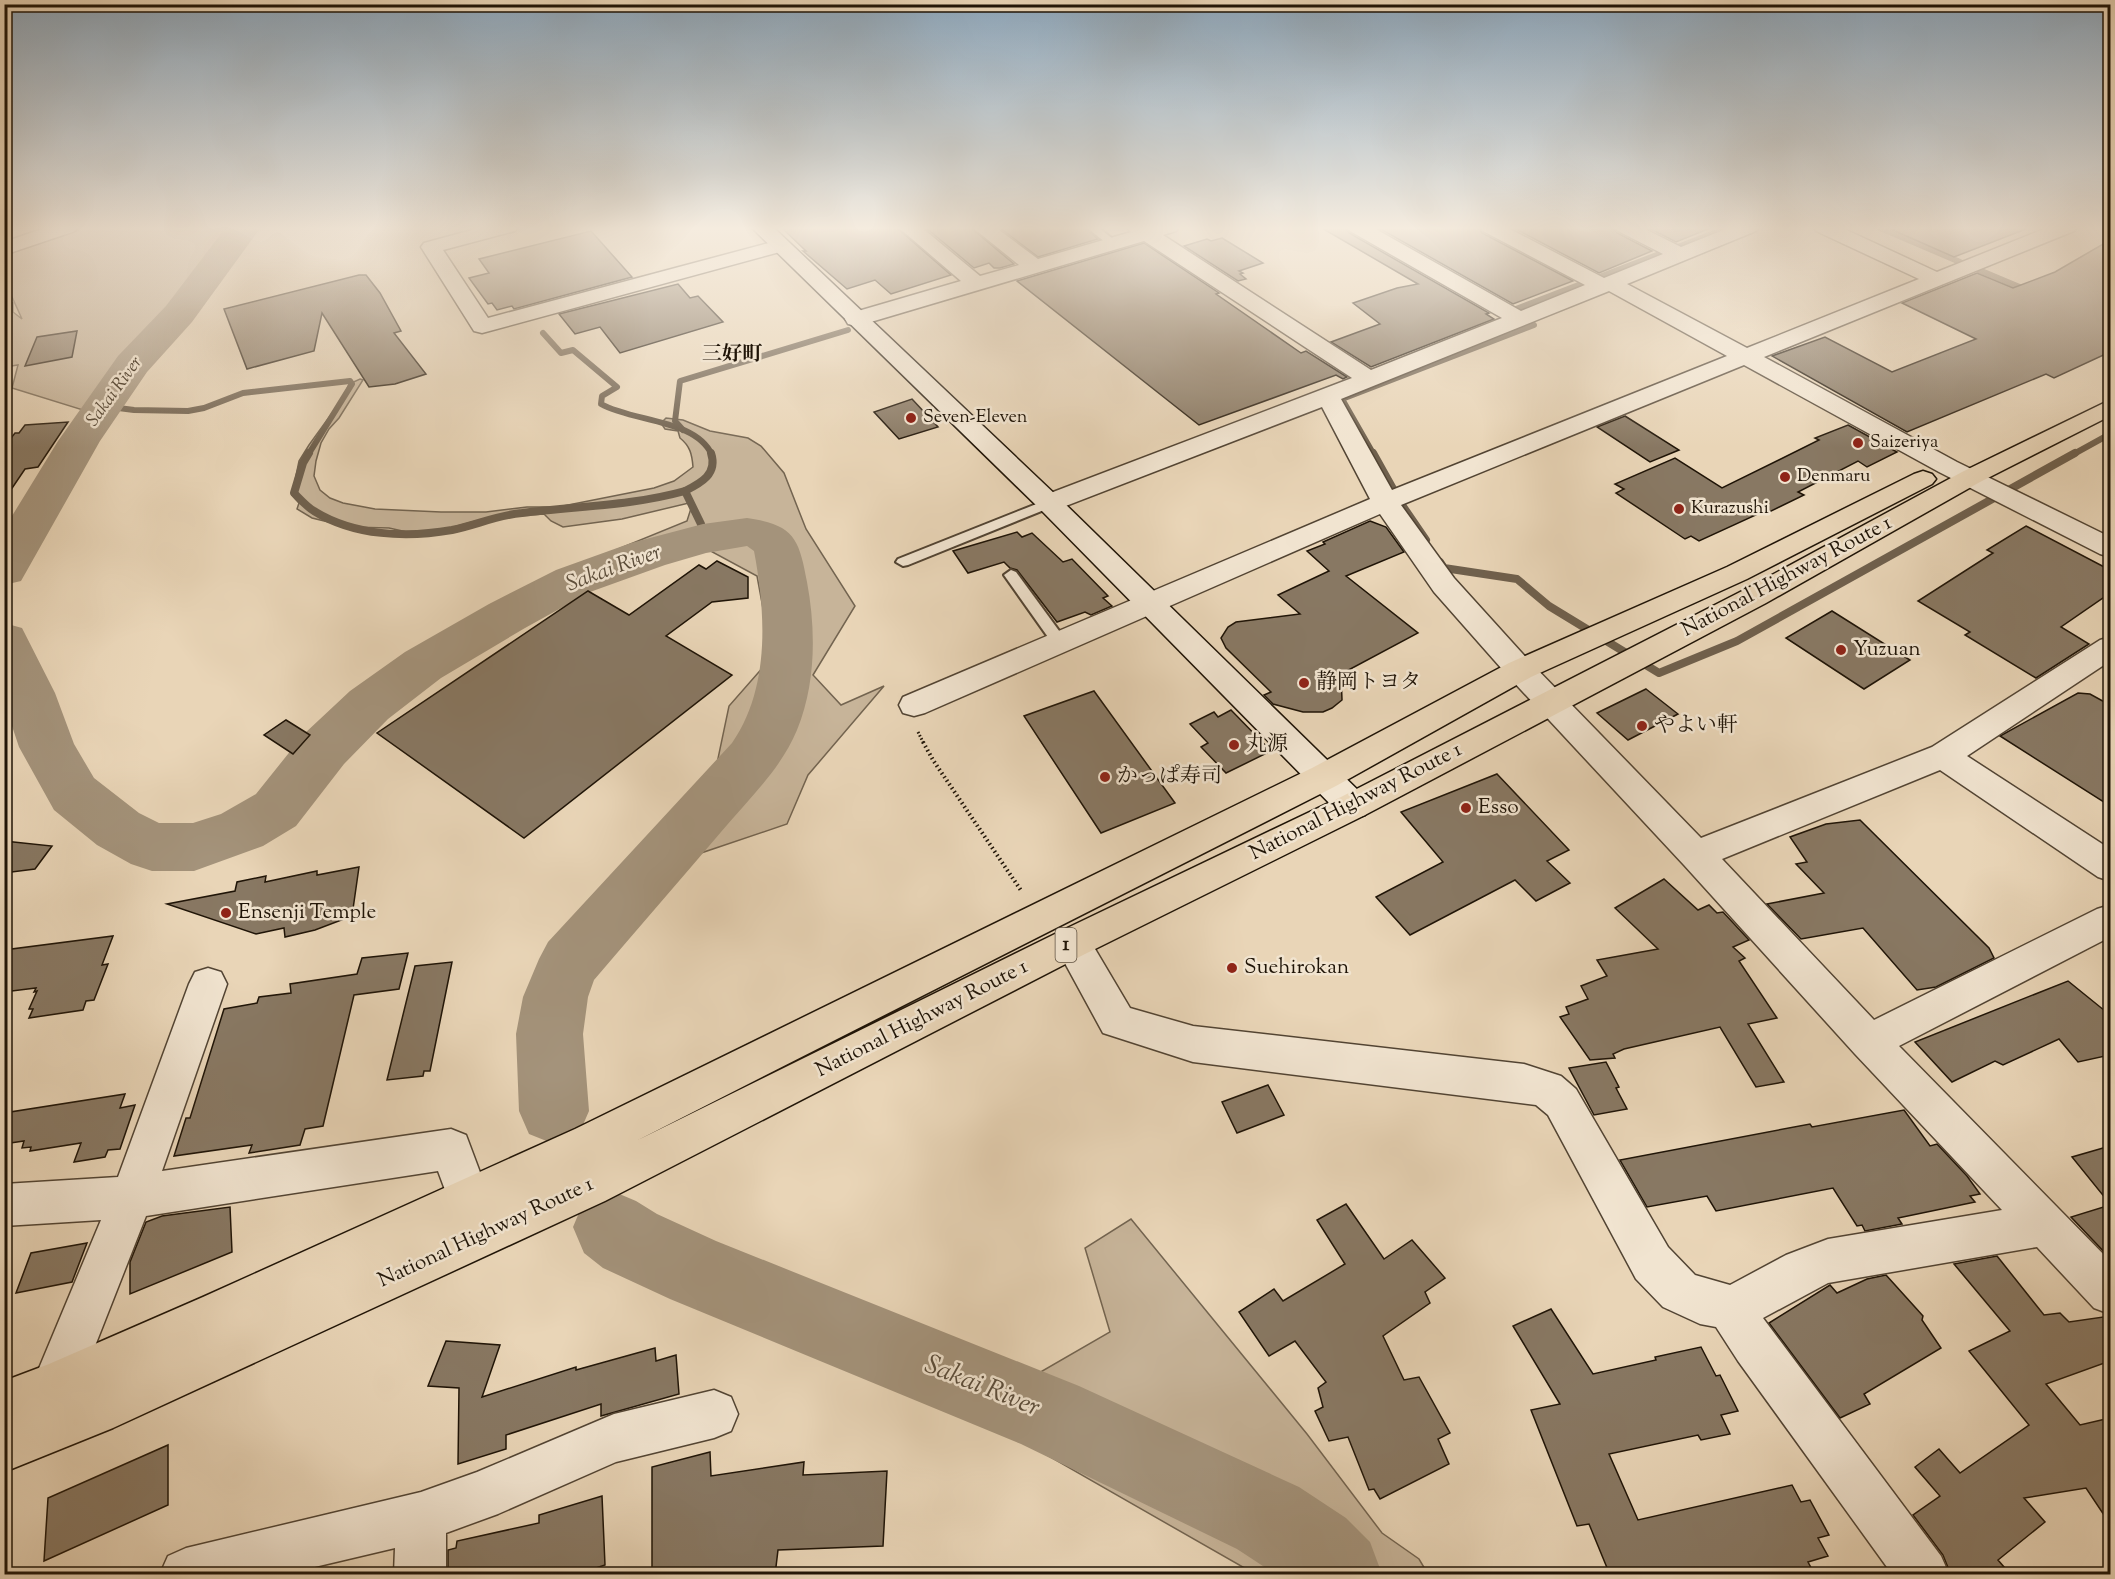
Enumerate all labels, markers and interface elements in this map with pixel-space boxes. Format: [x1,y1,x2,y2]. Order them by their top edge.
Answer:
district label: 三好町 [702,341,763,370]
water label: Sakai River [81,351,150,432]
place label: Seven-Eleven [923,405,1028,431]
marker: Seven-Eleven [904,411,918,425]
place label: Saizeriya [1870,430,1938,456]
marker: Saizeriya [1851,436,1865,450]
place label: Denmaru [1797,464,1870,490]
marker: Denmaru [1778,470,1792,484]
place label: Kurazushi [1691,496,1769,522]
marker: Kurazushi [1672,502,1686,516]
street label: National Highway Route 1 [1676,509,1898,645]
water label: Sakai River [562,537,666,601]
place label: Yuzuan [1853,635,1921,665]
marker: Yuzuan [1834,643,1848,657]
place label: 静岡トヨタ [1316,668,1421,698]
marker: 静岡トヨタ [1297,676,1311,690]
place label: やよい軒 [1654,711,1738,741]
marker: やよい軒 [1635,719,1649,733]
place label: 丸源 [1246,730,1288,760]
street label: National Highway Route 1 [1245,735,1467,869]
marker: 丸源 [1227,738,1241,752]
place label: かっぱ寿司 [1117,762,1222,792]
marker: かっぱ寿司 [1098,770,1112,784]
place label: Esso [1478,793,1519,823]
marker: Esso [1459,801,1473,815]
place label: Ensenji Temple [238,898,376,928]
marker: Ensenji Temple [219,906,233,920]
road number: 1 [1056,928,1076,962]
street label: National Highway Route 1 [811,952,1033,1086]
place label: Suehirokan [1244,953,1349,983]
marker: Suehirokan [1225,961,1239,975]
street label: National Highway Route 1 [373,1170,599,1296]
water label: Sakai River [918,1346,1046,1428]

